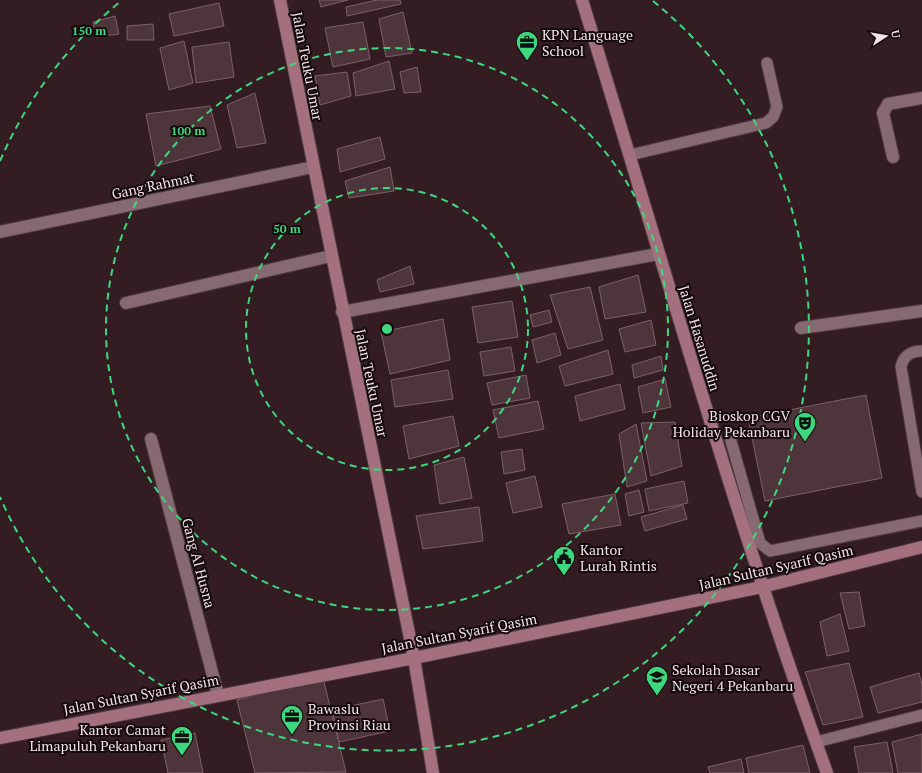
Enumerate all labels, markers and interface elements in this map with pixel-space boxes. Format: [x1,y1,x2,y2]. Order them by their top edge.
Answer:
street label: Jalan Teuku Umar [288,10,328,123]
north arrow [866,16,906,56]
text: 150 m [72,23,106,38]
place label: KPN Language School [542,25,633,60]
office icon: KPN Language School [514,29,540,62]
text: U [888,29,903,39]
text: 100 m [171,123,205,138]
street label: Gang Rahmat [110,167,197,203]
text: 50 m [273,221,301,236]
street label: Jalan Hasanuddin [675,283,725,394]
centre of rings [380,322,394,336]
street label: Jalan Teuku Umar [351,327,393,440]
place label: Bioskop CGV Holiday Pekanbaru [673,406,790,441]
theatre icon: Bioskop CGV Holiday Pekanbaru [792,410,818,443]
street label: Gang Al Husna [178,516,220,610]
place label: Kantor Lurah Rintis [580,540,657,575]
street label: Jalan Sultan Syarif Qasim [697,540,855,594]
public building icon: Kantor Lurah Rintis [551,544,577,577]
street label: Jalan Sultan Syarif Qasim [380,609,538,657]
place label: Sekolah Dasar Negeri 4 Pekanbaru [672,660,793,695]
school or university icon: Sekolah Dasar Negeri 4 Pekanbaru [644,664,670,697]
street label: Jalan Sultan Syarif Qasim [62,670,220,718]
place label: Bawaslu Provinsi Riau [308,699,391,734]
office icon: Bawaslu Provinsi Riau [279,703,305,736]
place label: Kantor Camat Limapuluh Pekanbaru [29,720,167,755]
office icon: Kantor Camat Limapuluh Pekanbaru [169,724,195,757]

